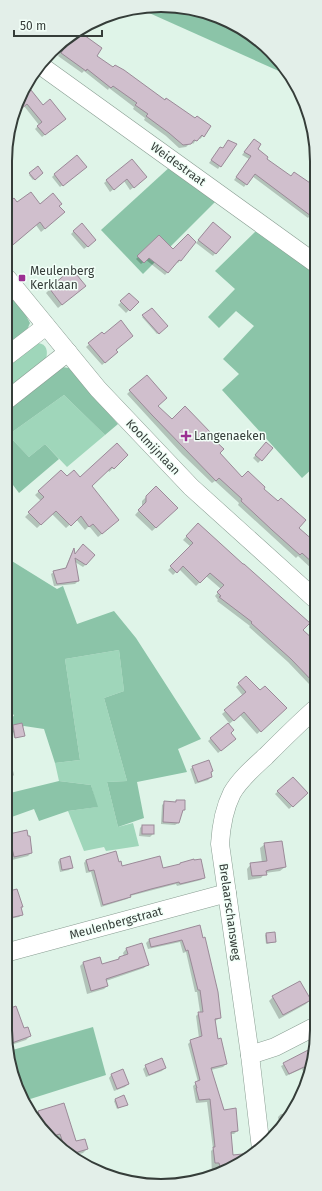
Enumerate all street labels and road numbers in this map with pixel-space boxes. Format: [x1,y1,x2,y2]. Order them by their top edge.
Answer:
street label: Weidestraat [148,139,209,189]
street label: Koolmijnlaan [123,416,183,478]
street label: Brelaarschansweg [216,863,244,962]
street label: Meulenbergstraat [68,904,165,942]

